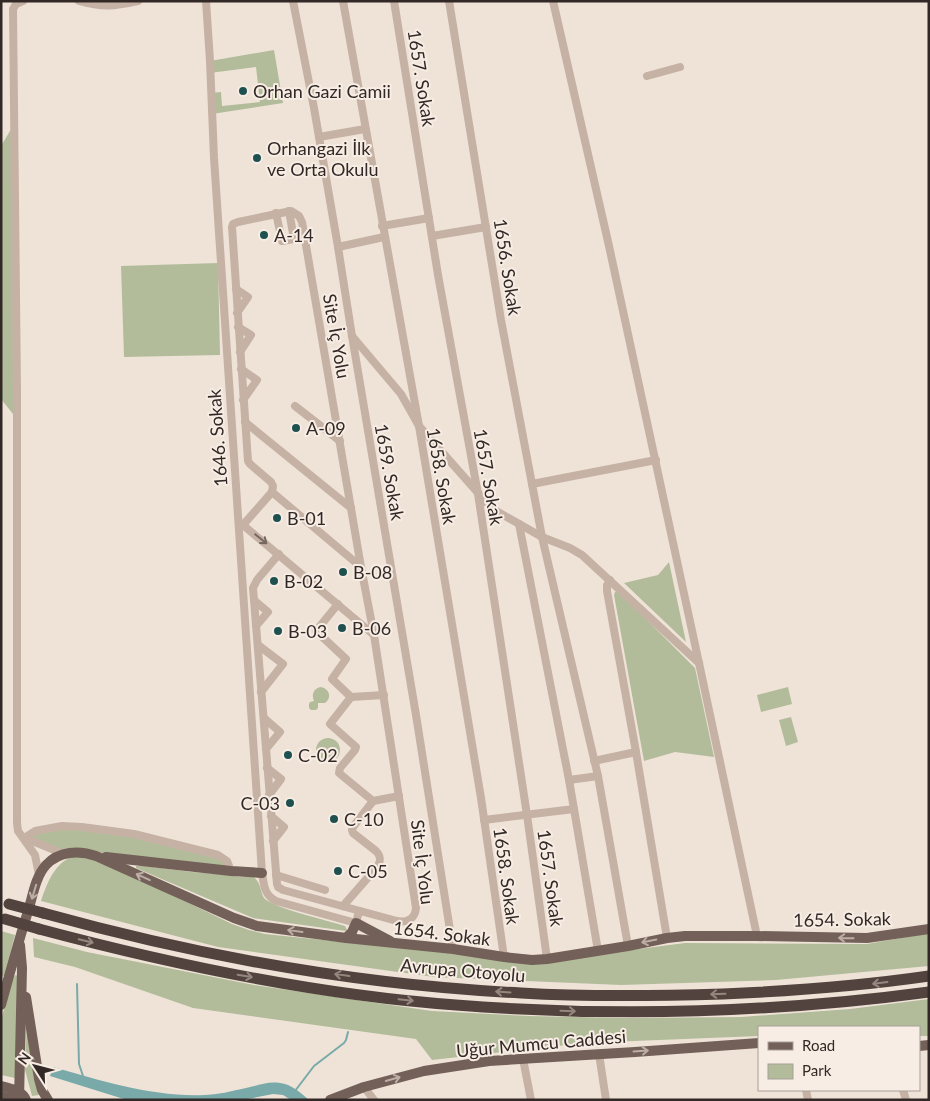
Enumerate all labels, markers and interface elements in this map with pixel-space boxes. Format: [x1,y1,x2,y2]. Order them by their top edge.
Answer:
street label: 1657. Sokak [403,28,441,129]
place label: Orhan Gazi Camii [253,80,391,102]
marker: Orhan Gazi Camii [237,85,249,97]
place label: Orhangazi İlk ve Orta Okulu [267,137,379,180]
marker: Orhangazi İlk ve Orta Okulu [251,152,263,164]
street label: 1656. Sokak [489,217,527,318]
place label: A-14 [274,224,314,246]
marker: A-14 [258,229,270,241]
street label: Site İç Yolu [319,292,355,380]
street label: 1646. Sokak [203,388,231,488]
place label: A-09 [306,417,346,439]
marker: A-09 [290,422,302,434]
street label: 1659. Sokak [371,422,409,523]
street label: 1658. Sokak [423,426,461,527]
street label: 1657. Sokak [470,427,508,528]
place label: B-01 [287,507,326,529]
marker: B-01 [271,512,283,524]
one-way arrow [254,534,267,545]
place label: B-08 [353,561,392,583]
marker: B-08 [337,566,349,578]
place label: B-02 [284,570,323,592]
marker: B-02 [268,575,280,587]
place label: B-06 [352,617,391,639]
place label: B-03 [288,620,327,642]
marker: B-06 [336,622,348,634]
marker: B-03 [272,625,284,637]
place label: C-02 [298,744,338,766]
marker: C-02 [282,749,294,761]
place label: C-03 [240,792,280,814]
marker: C-03 [284,797,296,809]
place label: C-10 [344,808,384,830]
marker: C-10 [328,813,340,825]
street label: Site İç Yolu [407,818,439,906]
street label: 1658. Sokak [489,826,525,927]
street label: 1657. Sokak [533,828,569,929]
place label: C-05 [348,860,388,882]
marker: C-05 [332,865,344,877]
one-way arrow [136,871,151,881]
one-way arrow [29,883,38,899]
street label: 1654. Sokak [793,907,892,931]
street label: 1654. Sokak [392,916,493,950]
one-way arrow [287,926,303,936]
one-way arrow [838,933,854,942]
one-way arrow [78,937,94,946]
one-way arrow [641,937,657,947]
street label: Avrupa Otoyolu [400,954,526,986]
one-way arrow [334,970,350,980]
one-way arrow [237,971,253,981]
one-way arrow [873,978,889,988]
one-way arrow [496,987,512,997]
one-way arrow [711,989,727,999]
one-way arrow [397,995,413,1005]
one-way arrow [559,1006,575,1016]
street label: Uğur Mumcu Caddesi [455,1025,627,1061]
legend [758,1026,920,1091]
text: Road [802,1036,835,1054]
north arrow [10,1041,60,1091]
one-way arrow [633,1047,649,1056]
text: N [14,1049,34,1067]
text: Park [802,1061,832,1079]
one-way arrow [385,1074,401,1084]

